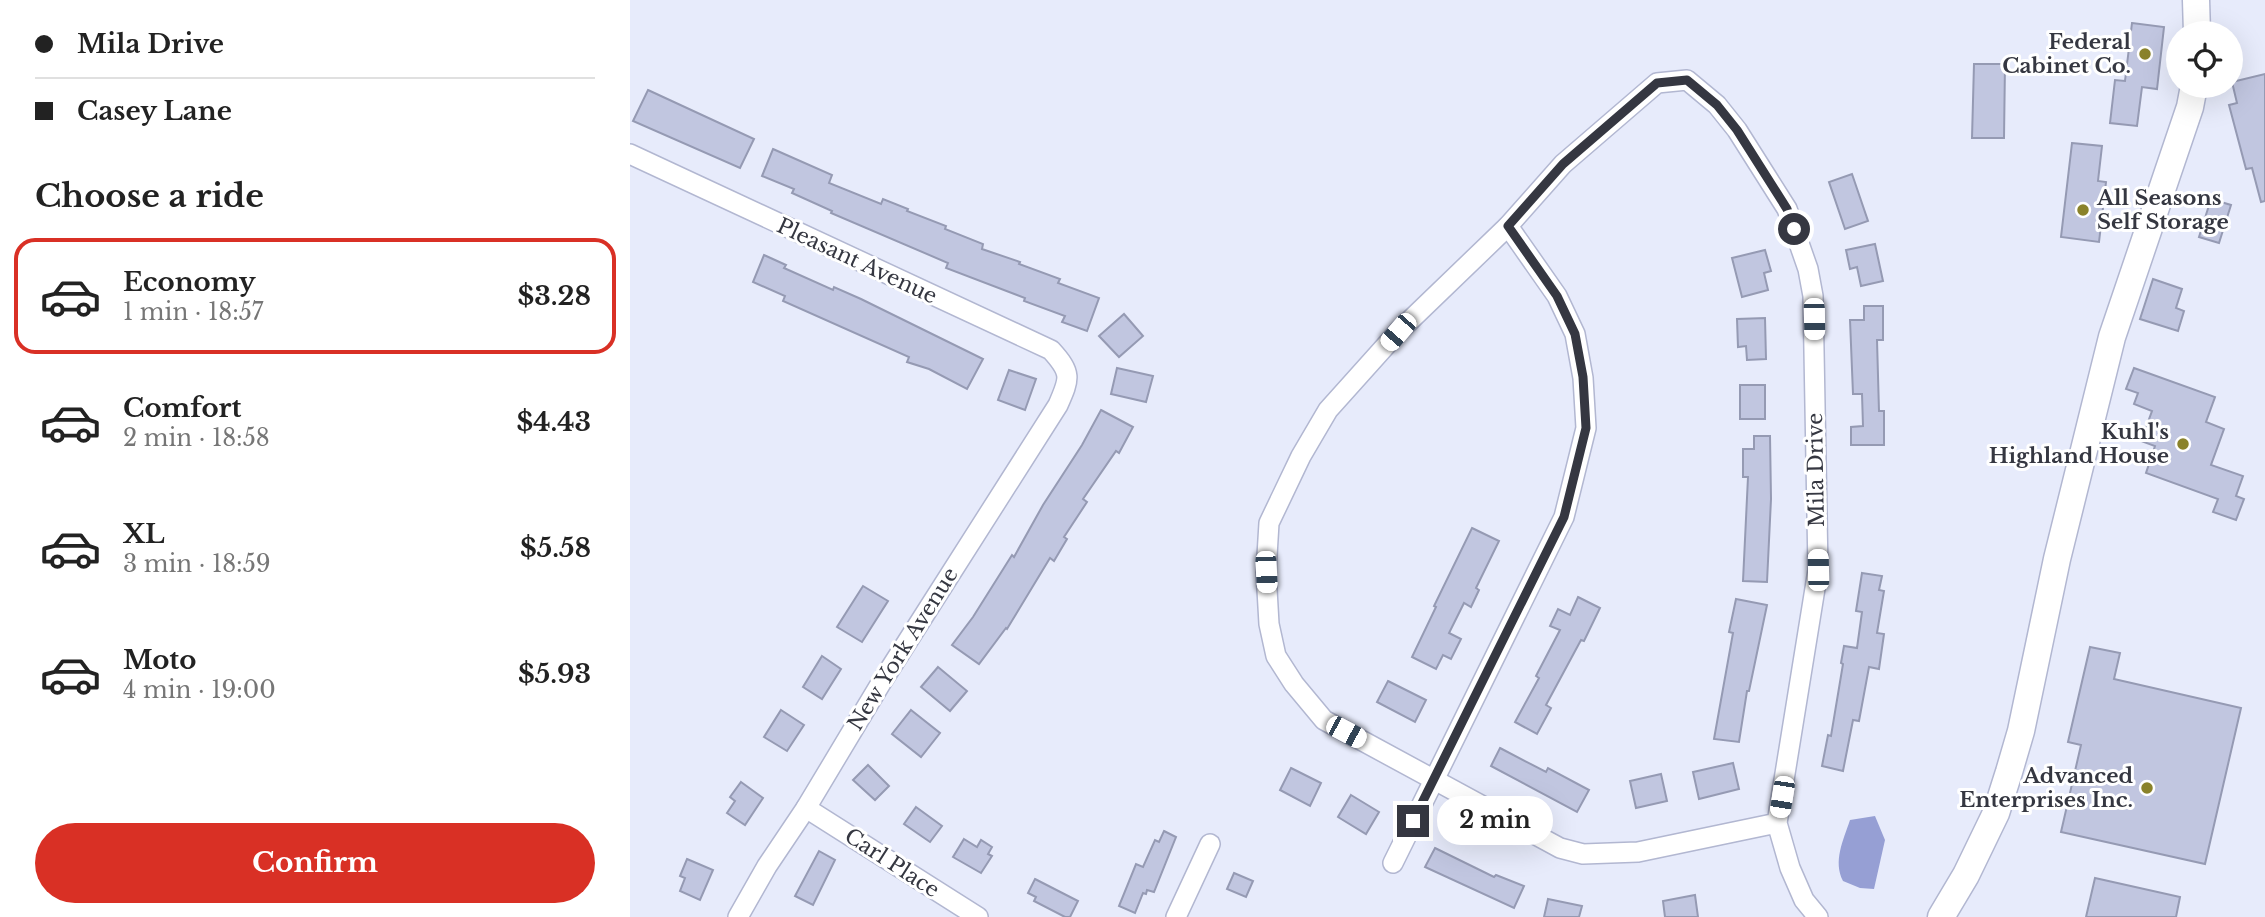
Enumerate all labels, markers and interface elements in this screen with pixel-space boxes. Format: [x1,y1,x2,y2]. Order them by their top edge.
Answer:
map controls [2166,21,2243,98]
button: locate [2166,21,2243,98]
text: Mila Drive [77,28,224,60]
place label: Federal Cabinet Co. [2002,29,2132,79]
marker: Federal Cabinet Co. [2137,46,2153,62]
text: Casey Lane [77,95,232,127]
text: Choose a ride [35,176,264,216]
place label: All Seasons Self Storage [2096,185,2229,235]
marker: All Seasons Self Storage [2075,202,2091,218]
street label: Pleasant Avenue [773,213,941,309]
route start [1778,213,1810,245]
icon: car [39,265,102,328]
text: Economy [123,266,256,298]
text: $3.28 [517,280,591,312]
text: 1 min · 18:57 [123,298,263,326]
car [1804,298,1825,340]
car [1377,309,1420,355]
icon: car [39,391,102,454]
text: Comfort [123,392,241,424]
text: $4.43 [516,406,591,438]
street label: Mila Drive [1802,413,1830,527]
place label: Kuhl's Highland House [1989,419,2169,469]
text: 2 min · 18:58 [123,424,270,452]
marker: Kuhl's Highland House [2175,436,2191,452]
icon: car [39,517,102,580]
text: XL [123,518,165,550]
text: $5.58 [520,532,591,564]
car [1808,549,1829,591]
text: 3 min · 18:59 [123,550,271,578]
car [1255,550,1278,594]
street label: New York Avenue [842,563,964,735]
icon: car [39,643,102,706]
text: Moto [123,644,196,676]
text: $5.93 [518,658,591,690]
text: 4 min · 19:00 [123,676,276,704]
car [1323,713,1370,751]
place label: Advanced Enterprises Inc. [1959,763,2133,813]
car [1769,775,1796,819]
marker: Advanced Enterprises Inc. [2139,780,2155,796]
callout: 2 min [1438,796,1553,846]
route end [1397,805,1429,837]
text: 2 min [1459,806,1531,834]
button: Confirm [35,823,595,903]
street label: Carl Place [840,823,944,903]

